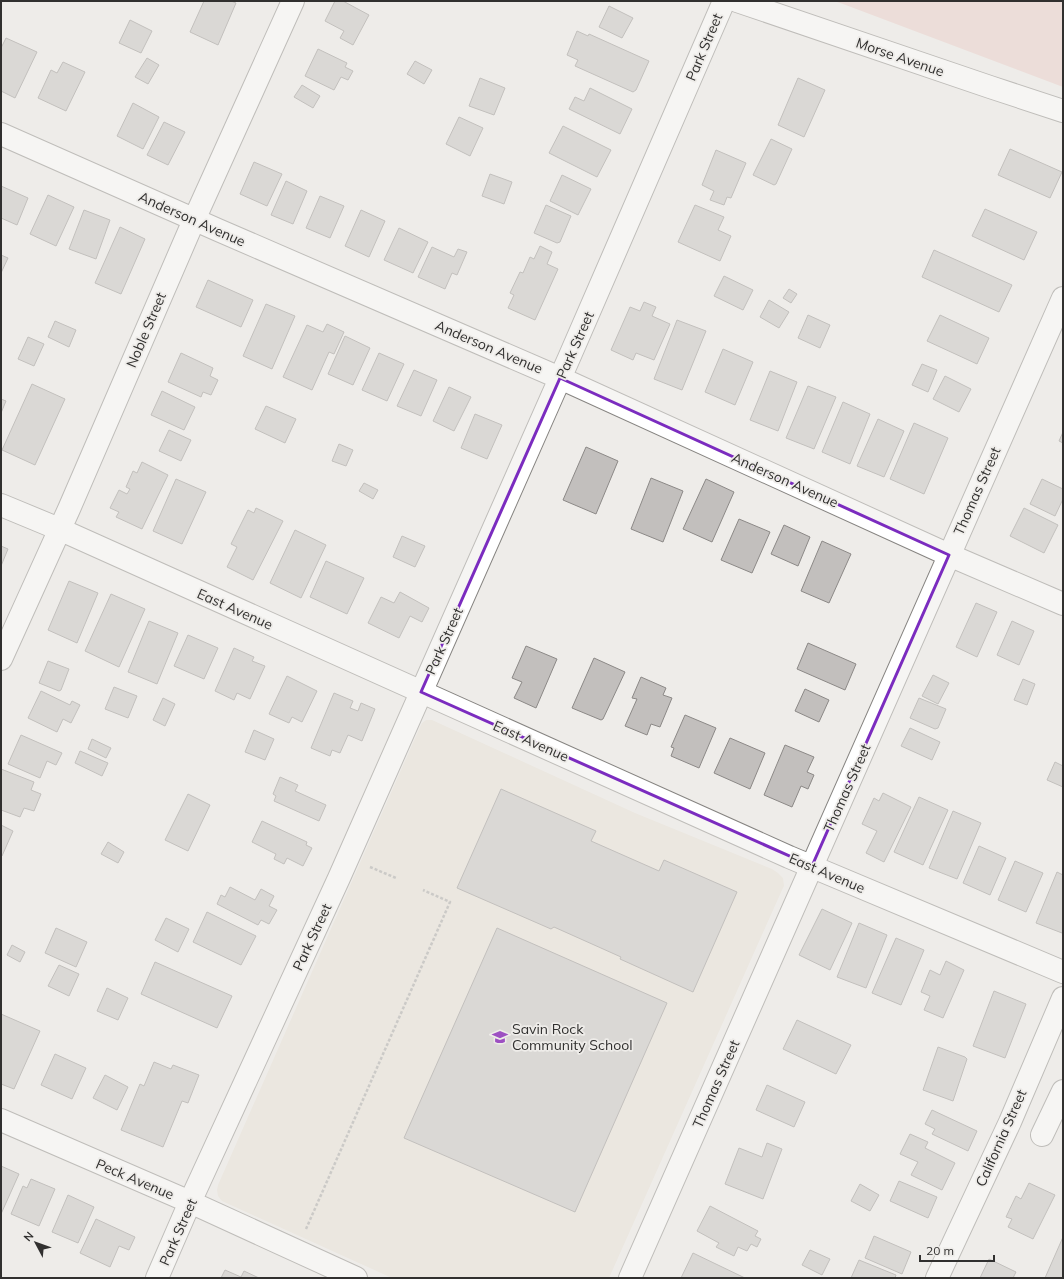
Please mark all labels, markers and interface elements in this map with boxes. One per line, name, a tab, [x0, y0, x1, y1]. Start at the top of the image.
street label: Park Street	[682, 10, 726, 84]
street label: Morse Avenue	[854, 34, 946, 80]
street label: Anderson Avenue	[136, 187, 248, 251]
street label: Noble Street	[122, 289, 170, 370]
street label: Park Street	[552, 308, 598, 381]
street label: Anderson Avenue	[433, 316, 545, 378]
street label: Thomas Street	[950, 444, 1005, 538]
street label: Anderson Avenue	[729, 448, 841, 512]
street label: East Avenue	[194, 584, 276, 634]
street label: Park Street	[421, 604, 467, 677]
street label: East Avenue	[490, 716, 572, 766]
street label: Thomas Street	[820, 741, 875, 835]
street label: East Avenue	[786, 849, 868, 897]
street label: Park Street	[289, 901, 335, 973]
place label: Savin Rock Community School	[512, 1020, 633, 1054]
school or university icon: Savin Rock Community School	[491, 1028, 509, 1046]
street label: Thomas Street	[689, 1037, 744, 1131]
street label: California Street	[972, 1087, 1030, 1189]
street label: Peck Avenue	[93, 1155, 177, 1203]
street label: Park Street	[155, 1195, 201, 1268]
north arrow	[16, 1223, 56, 1263]
text: N	[20, 1229, 36, 1244]
scale bar	[920, 1237, 994, 1263]
text: 20 m	[926, 1243, 954, 1258]

